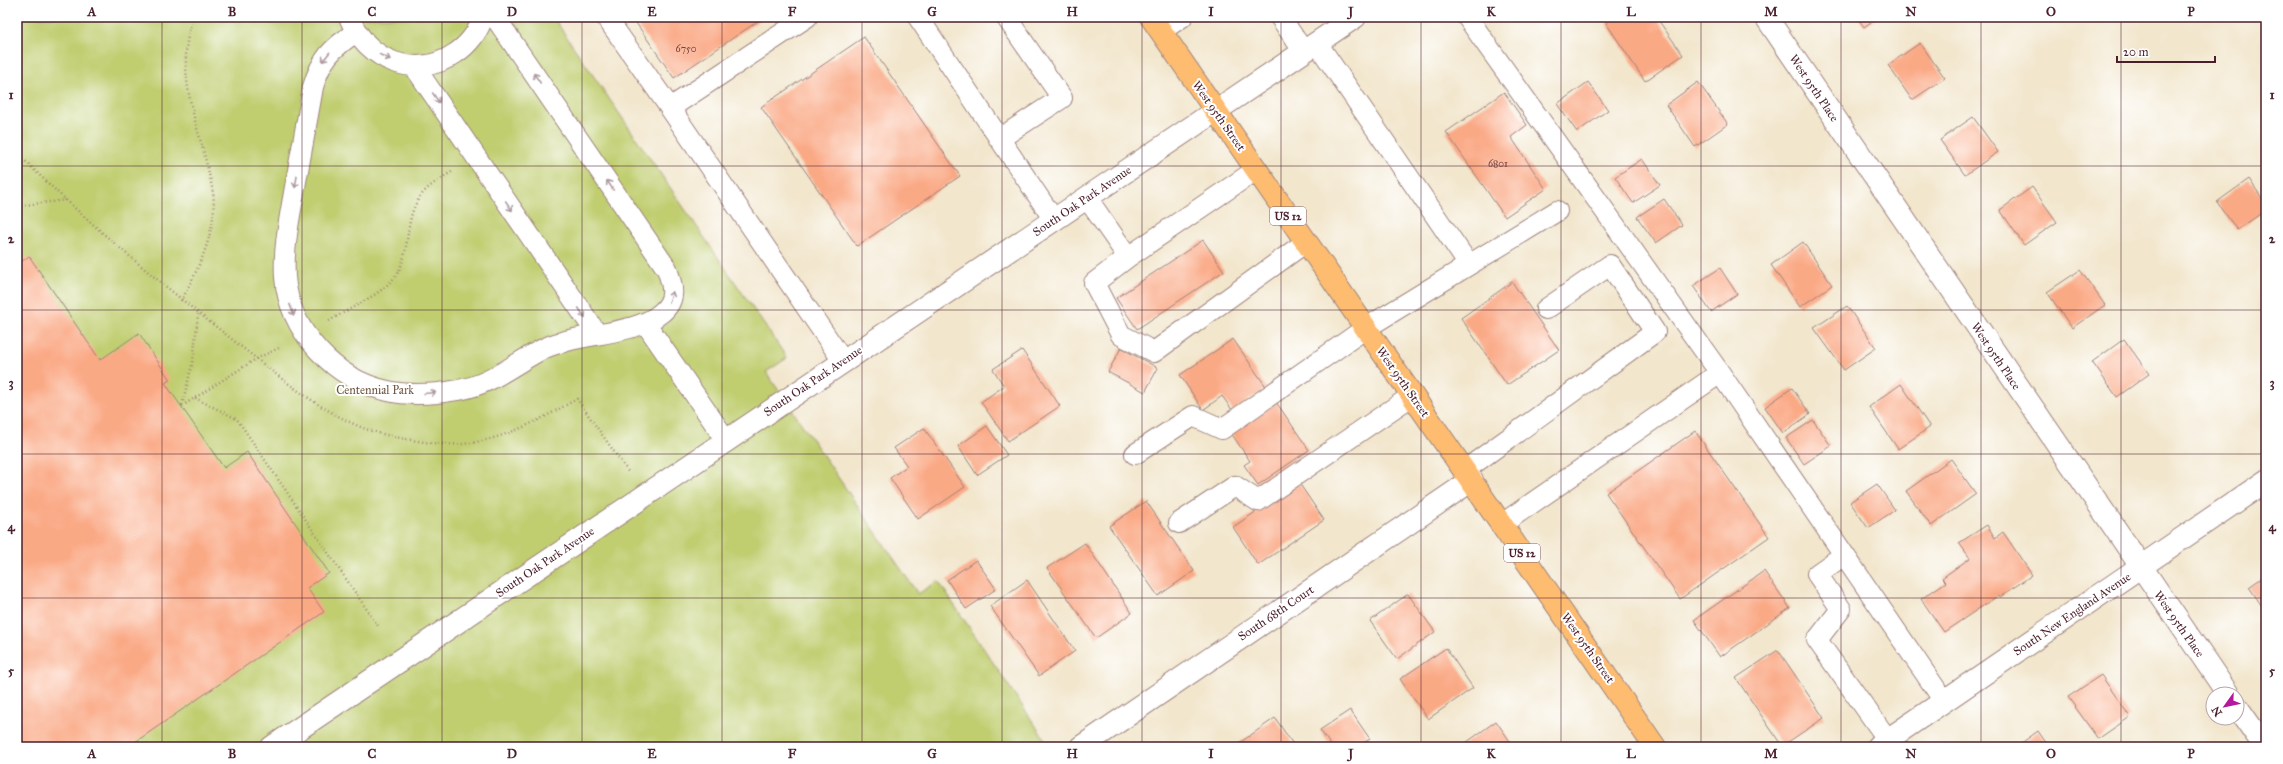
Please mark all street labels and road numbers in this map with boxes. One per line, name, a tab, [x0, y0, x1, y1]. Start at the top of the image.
street label: West 95th Place	[1786, 52, 1842, 124]
street label: West 95th Street	[1190, 78, 1249, 154]
street label: South Oak Park Avenue	[1030, 163, 1134, 239]
road number: US 12	[1270, 207, 1306, 225]
street label: West 95th Place	[1968, 320, 2024, 392]
street label: South Oak Park Avenue	[761, 343, 865, 419]
street label: West 95th Street	[1374, 344, 1433, 420]
street label: South Oak Park Avenue	[493, 524, 597, 600]
road number: US 12	[1504, 544, 1540, 562]
street label: South New England Avenue	[2011, 569, 2134, 659]
street label: South 68th Court	[1235, 582, 1317, 644]
street label: West 95th Place	[2151, 588, 2207, 660]
street label: West 95th Street	[1559, 610, 1618, 686]

